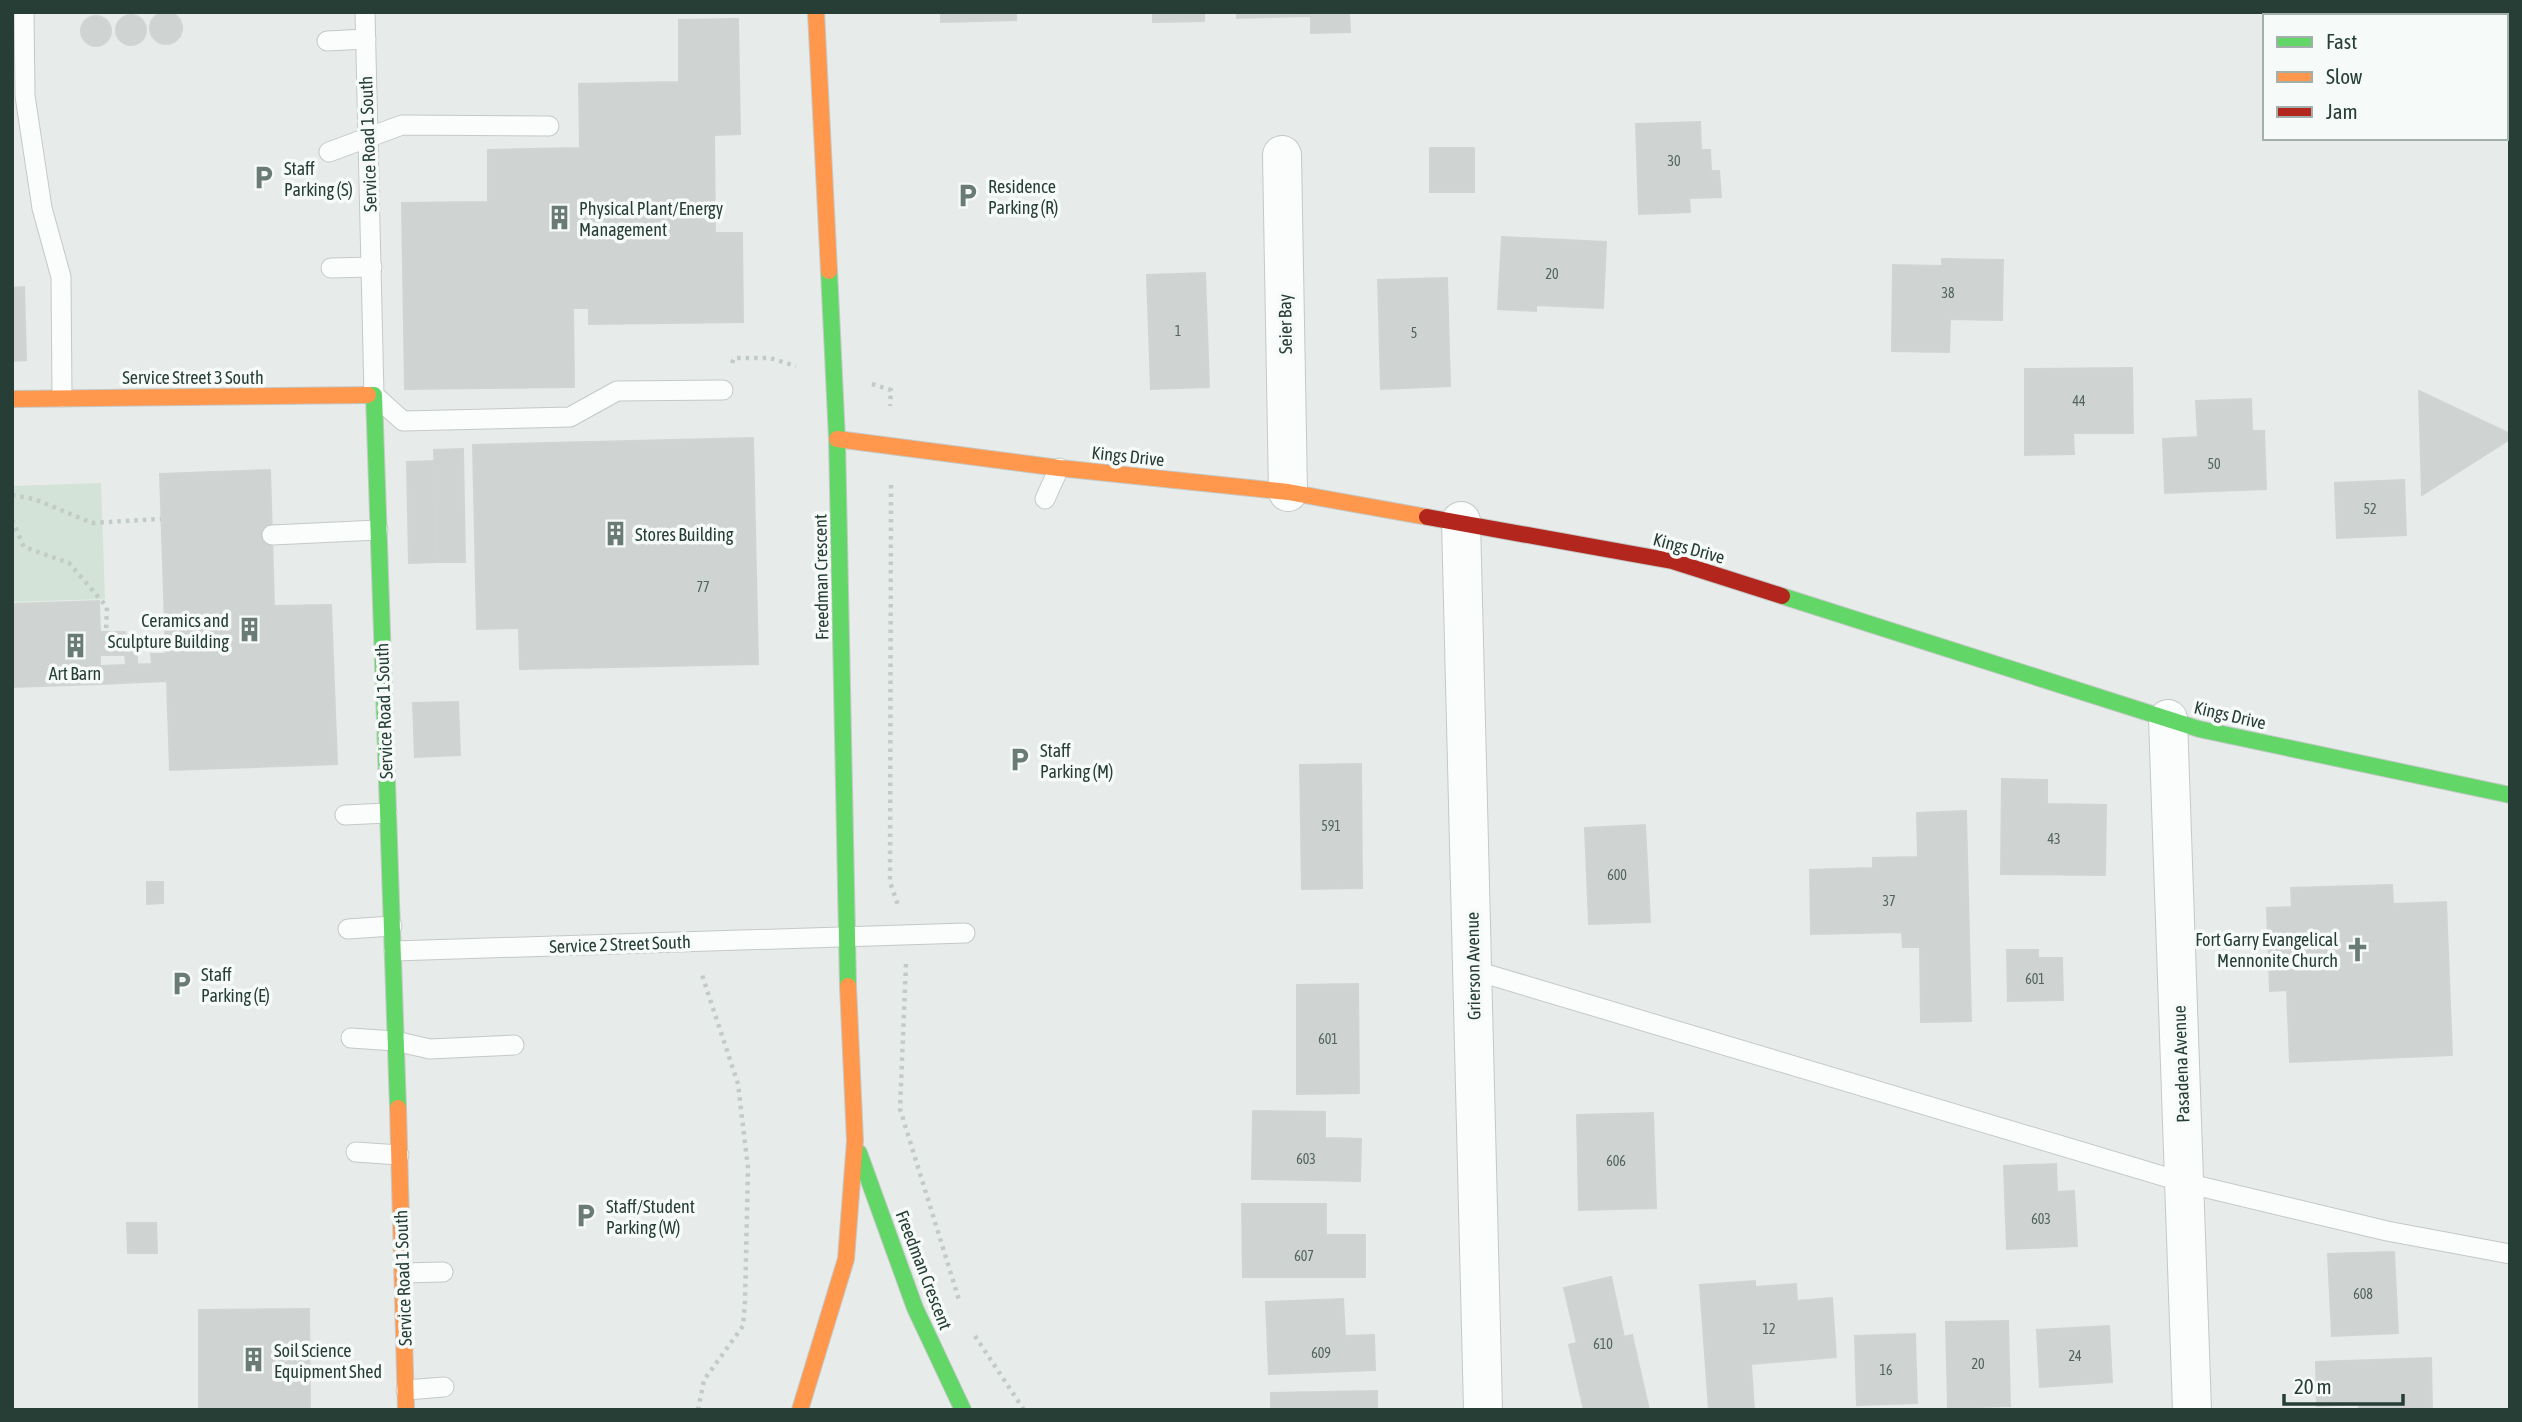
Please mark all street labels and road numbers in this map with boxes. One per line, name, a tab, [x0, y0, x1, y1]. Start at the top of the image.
street label: Service Road 1 South	[355, 76, 381, 212]
street label: Seier Bay	[1274, 294, 1296, 354]
street label: Service Street 3 South	[122, 367, 264, 388]
street label: Kings Drive	[1091, 442, 1165, 470]
street label: Freedman Crescent	[809, 514, 833, 640]
street label: Kings Drive	[1651, 528, 1727, 568]
street label: Service Road 1 South	[371, 643, 397, 779]
street label: Kings Drive	[2192, 697, 2268, 733]
street label: Grierson Avenue	[1462, 912, 1484, 1020]
street label: Service 2 Street South	[549, 931, 691, 957]
street label: Pasadena Avenue	[2168, 1005, 2194, 1123]
street label: Freedman Crescent	[892, 1207, 956, 1333]
street label: Service Road 1 South	[390, 1210, 416, 1346]

